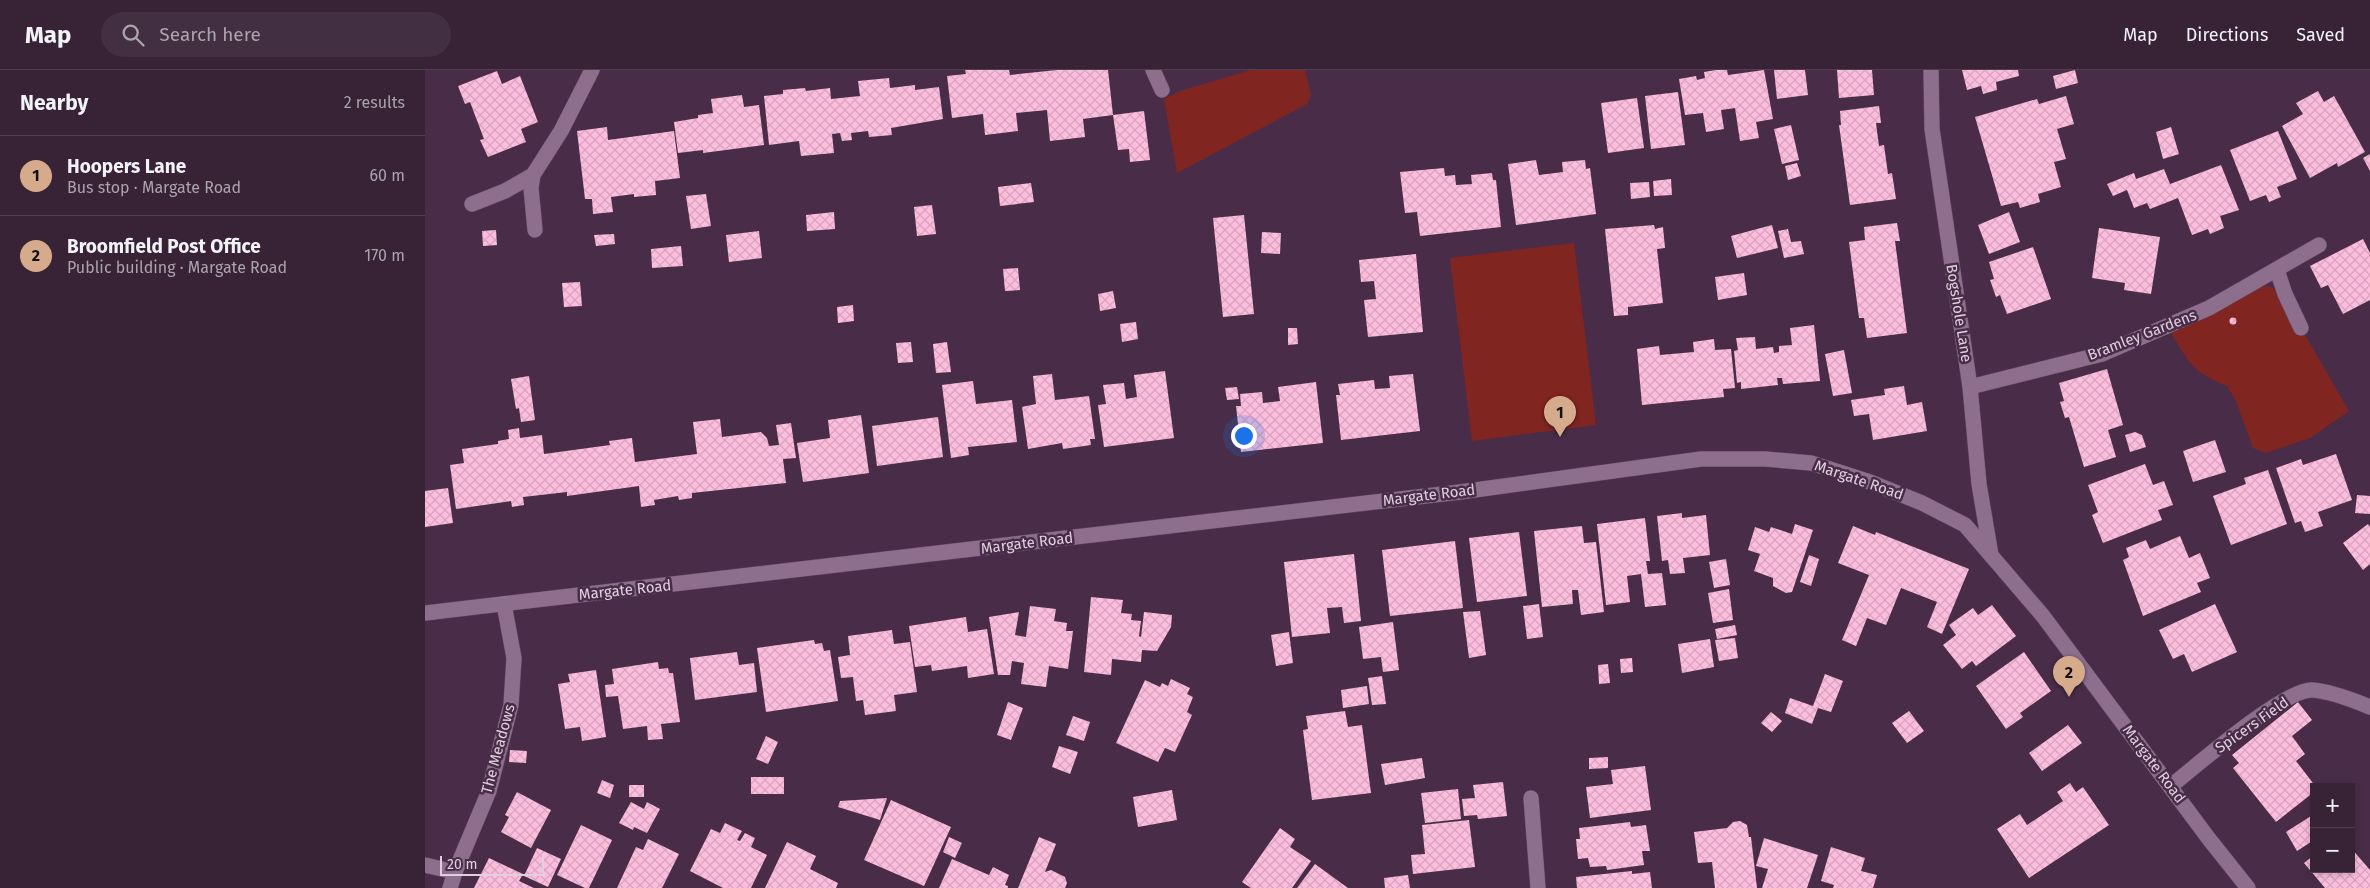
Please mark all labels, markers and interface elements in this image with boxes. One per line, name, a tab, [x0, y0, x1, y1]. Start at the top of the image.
search box	[101, 12, 451, 57]
text: Map	[25, 21, 71, 49]
icon: search	[119, 21, 147, 49]
text: Search here	[159, 23, 261, 46]
text: Map	[2123, 24, 2158, 46]
text: Directions	[2186, 24, 2268, 46]
text: Saved	[2296, 24, 2345, 46]
text: Nearby	[20, 90, 88, 116]
text: 2 results	[344, 93, 405, 112]
text: Hoopers Lane	[67, 155, 186, 178]
text: 1	[32, 166, 40, 185]
text: 60 m	[370, 166, 405, 185]
text: Bus stop · Margate Road	[67, 178, 241, 197]
text: Broomfield Post Office	[67, 235, 261, 258]
text: 2	[32, 246, 40, 265]
text: 170 m	[364, 246, 405, 265]
text: Public building · Margate Road	[67, 258, 287, 277]
street label: Bogshole Lane	[1942, 263, 1976, 363]
street label: Bramley Gardens	[2085, 306, 2199, 364]
pin: 1	[1544, 396, 1576, 437]
your location	[1231, 423, 1257, 449]
street label: Margate Road	[1812, 456, 1906, 504]
street label: Margate Road	[1382, 480, 1476, 510]
street label: Margate Road	[980, 528, 1074, 558]
street label: Margate Road	[578, 576, 672, 604]
pin: 2	[2053, 656, 2085, 697]
street label: Spicers Field	[2212, 693, 2292, 757]
street label: The Meadows	[477, 702, 519, 796]
street label: Margate Road	[2119, 721, 2189, 807]
map controls	[2310, 783, 2355, 873]
button: +	[2310, 783, 2355, 828]
button: −	[2310, 828, 2355, 873]
scale bar	[440, 853, 544, 876]
text: 20 m	[447, 856, 477, 873]

